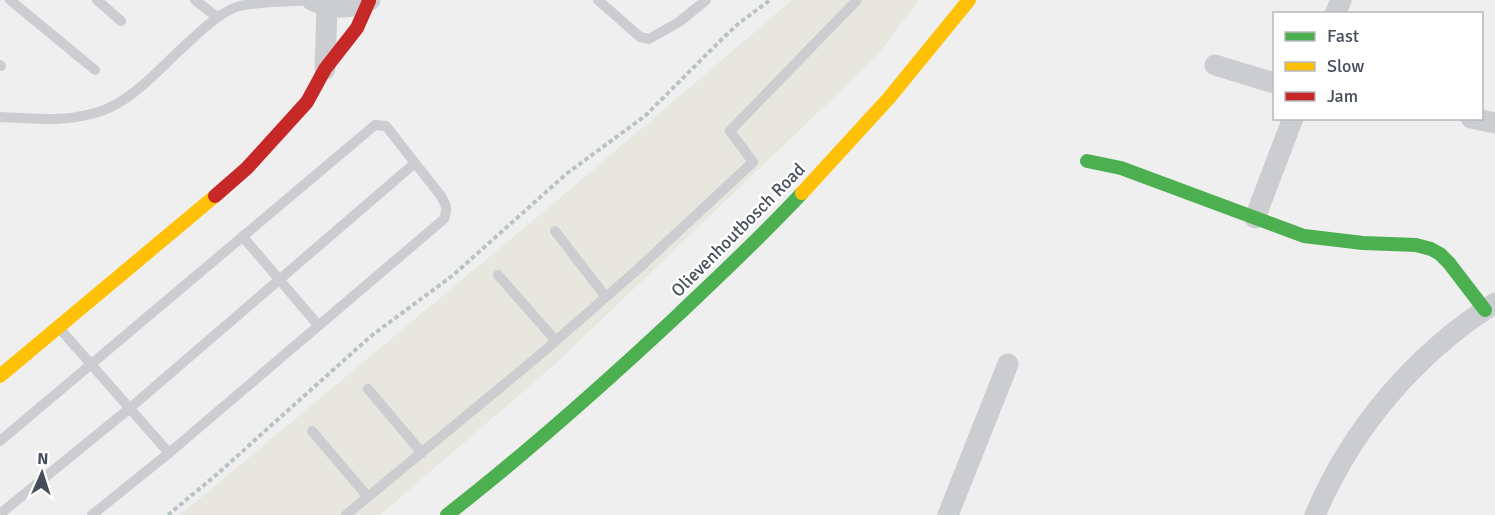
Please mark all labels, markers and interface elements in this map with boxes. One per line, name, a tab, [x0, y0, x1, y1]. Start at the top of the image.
legend	[1273, 12, 1483, 120]
text: Fast	[1327, 25, 1359, 47]
text: Slow	[1327, 55, 1364, 77]
text: Jam	[1327, 85, 1358, 107]
street label: Olievenhoutbosch Road	[666, 158, 810, 302]
north arrow	[12, 443, 72, 503]
text: N	[37, 449, 49, 469]

